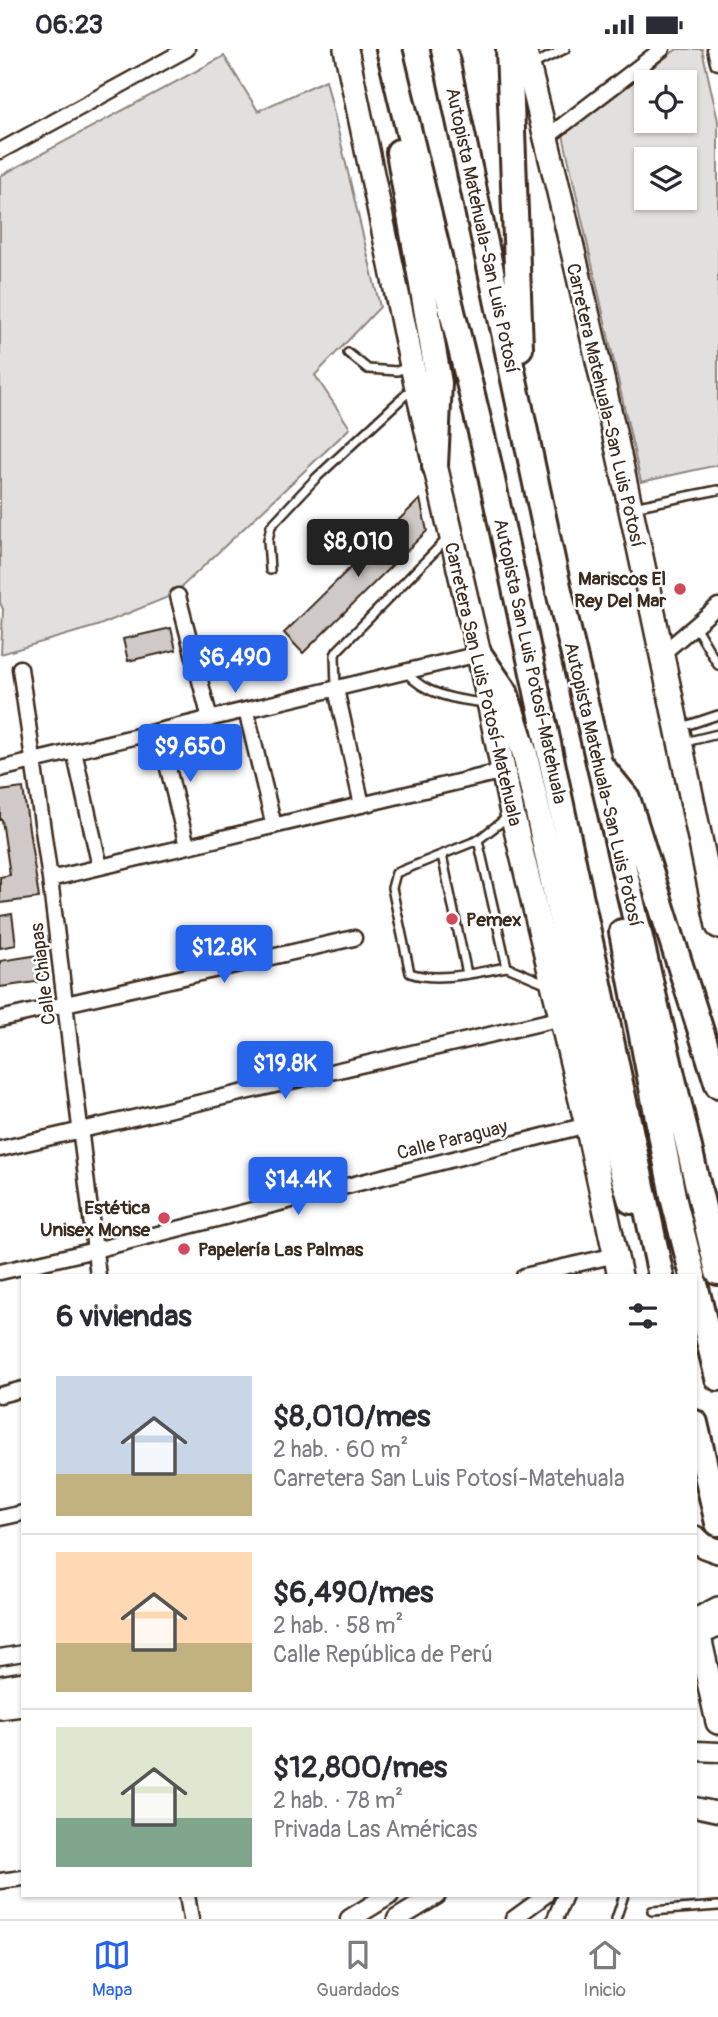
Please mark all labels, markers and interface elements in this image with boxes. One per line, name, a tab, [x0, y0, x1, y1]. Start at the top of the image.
text: 06:23	[35, 9, 103, 41]
map controls	[634, 70, 697, 210]
button: locate	[634, 70, 697, 133]
street label: Autopista Matehuala-San Luis Potosí	[440, 85, 524, 375]
button: layers	[634, 147, 697, 210]
street label: Carretera Matehuala-San Luis Potosí	[561, 261, 649, 549]
street label: Autopista San Luis Potosí-Matehuala	[488, 516, 572, 806]
pin: $8,010	[301, 519, 415, 579]
text: $8,010	[323, 527, 393, 556]
street label: Carretera San Luis Potosí-Matehuala	[439, 540, 527, 829]
place label: Mariscos El Rey Del Mar	[574, 567, 666, 613]
marker: Mariscos El Rey Del Mar	[672, 581, 688, 597]
pin: $6,490	[178, 635, 292, 695]
street label: Autopista Matehuala-San Luis Potosí	[559, 640, 647, 929]
text: $6,490	[199, 643, 271, 672]
pin: $9,650	[133, 725, 247, 784]
text: $9,650	[154, 732, 226, 761]
place label: Pemex	[466, 908, 521, 932]
marker: Pemex	[444, 911, 460, 927]
street label: Calle Chiapas	[25, 921, 61, 1026]
pin: $12.8K	[167, 925, 281, 985]
text: $12.8K	[192, 933, 256, 962]
pin: $19.8K	[228, 1041, 342, 1101]
text: $19.8K	[253, 1049, 317, 1078]
street label: Calle Paraguay	[394, 1115, 510, 1165]
pin: $14.4K	[241, 1157, 355, 1217]
text: $14.4K	[264, 1165, 332, 1194]
place label: Estética Unisex Monse	[40, 1196, 151, 1242]
marker: Estética Unisex Monse	[156, 1210, 172, 1226]
place label: Papelería Las Palmas	[198, 1238, 364, 1262]
marker: Papelería Las Palmas	[176, 1241, 192, 1257]
icon: filters	[624, 1297, 662, 1335]
text: 6 viviendas	[56, 1298, 192, 1335]
text: $8,010/mes	[273, 1398, 430, 1435]
icon: home	[112, 1404, 196, 1488]
text: 2 hab. · 60 m²	[273, 1435, 408, 1464]
text: Carretera San Luis Potosí-Matehuala	[273, 1464, 625, 1493]
text: $6,490/mes	[273, 1574, 433, 1611]
icon: home	[112, 1580, 196, 1664]
text: 2 hab. · 58 m²	[273, 1611, 403, 1640]
text: Calle República de Perú	[273, 1640, 493, 1669]
text: $12,800/mes	[273, 1749, 447, 1786]
icon: home	[112, 1755, 196, 1839]
text: 2 hab. · 78 m²	[273, 1786, 403, 1815]
text: Privada Las Américas	[273, 1815, 477, 1844]
tab: Mapa	[92, 1936, 132, 2002]
tab: Guardados	[316, 1936, 399, 2002]
tab: Inicio	[583, 1936, 626, 2002]

